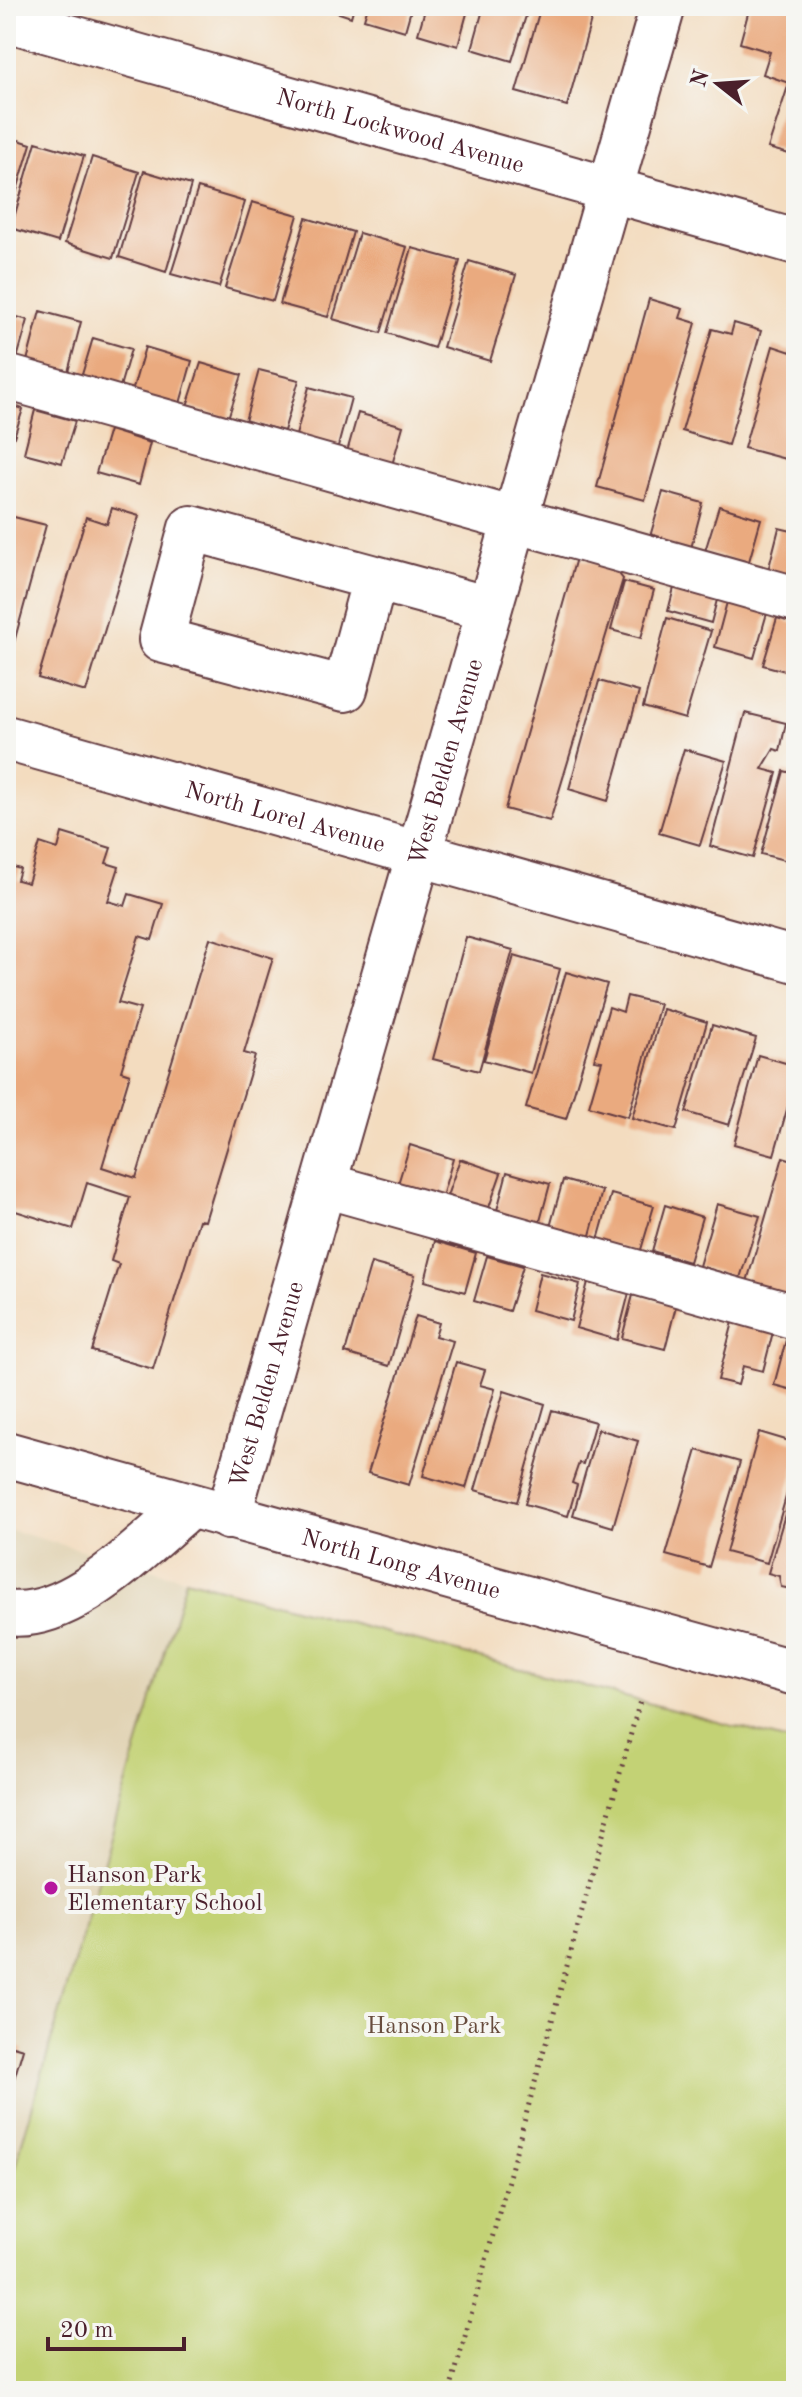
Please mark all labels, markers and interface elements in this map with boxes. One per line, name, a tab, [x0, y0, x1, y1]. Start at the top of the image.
north arrow	[678, 44, 758, 124]
text: N	[688, 67, 714, 90]
street label: North Lockwood Avenue	[273, 86, 527, 179]
street label: West Belden Avenue	[406, 656, 488, 868]
street label: North Lorel Avenue	[182, 779, 387, 858]
street label: West Belden Avenue	[227, 1279, 309, 1491]
street label: North Long Avenue	[298, 1526, 503, 1604]
place label: Hanson Park Elementary School	[67, 1864, 262, 1916]
marker: Hanson Park Elementary School	[42, 1879, 60, 1897]
park label: Hanson Park	[366, 2015, 502, 2039]
scale bar	[48, 2301, 184, 2351]
text: 20 m	[60, 2319, 114, 2343]

